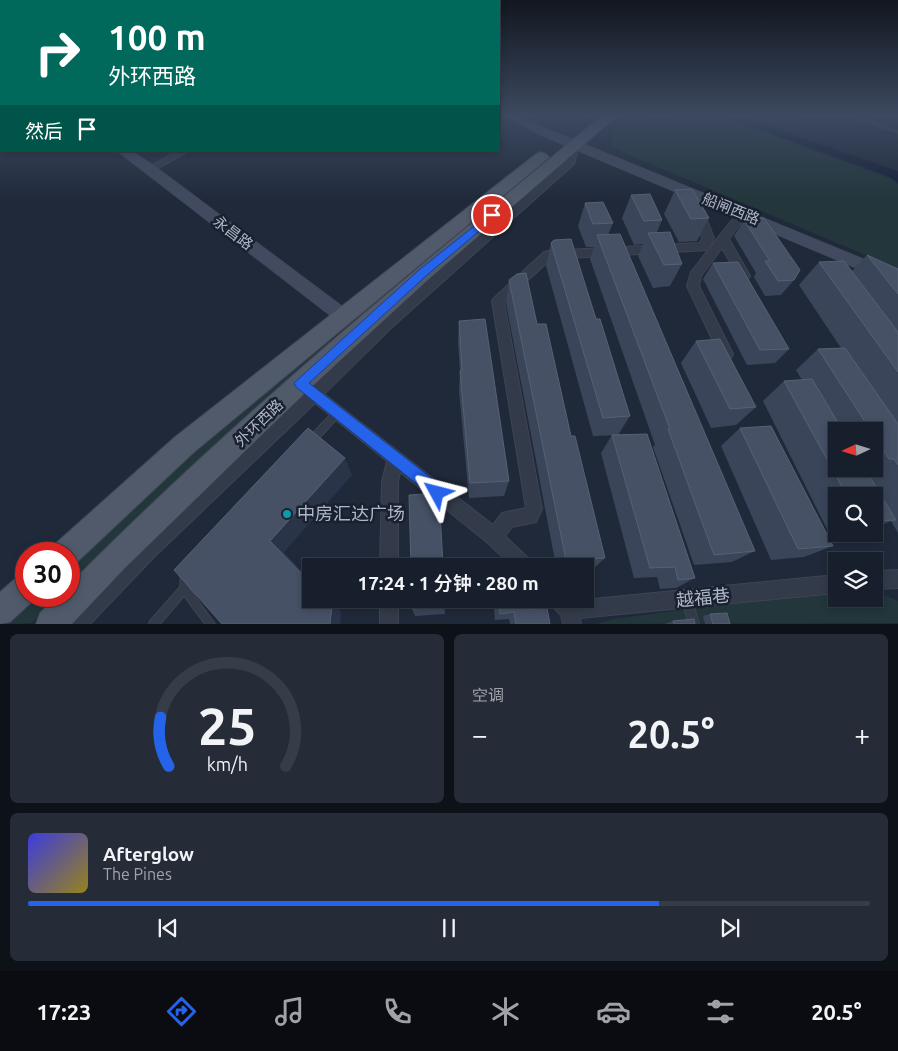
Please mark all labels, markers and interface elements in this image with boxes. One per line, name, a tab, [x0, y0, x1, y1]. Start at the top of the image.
text: 100 m	[108, 17, 206, 57]
icon: right	[25, 20, 90, 85]
text: 外环西路	[108, 63, 196, 88]
icon: arrive	[73, 115, 101, 143]
text: 然后	[25, 120, 63, 142]
street label: 船闸西路	[700, 189, 762, 228]
pin	[471, 194, 513, 236]
icon: arrive	[478, 201, 506, 229]
street label: 永昌路	[210, 212, 256, 253]
street label: 外环西路	[231, 396, 286, 450]
north arrow	[828, 422, 882, 478]
map controls	[828, 422, 883, 607]
position arrow	[410, 466, 462, 518]
button: search	[828, 487, 883, 542]
place label: 中房汇达广场	[297, 503, 405, 523]
marker: 中房汇达广场	[281, 508, 293, 520]
speed limit sign: 30	[15, 542, 80, 607]
button: layers	[828, 552, 883, 607]
text: 17:24 · 1 分钟 · 280 m	[357, 572, 539, 594]
street label: 越福巷	[675, 584, 731, 610]
text: 空调	[472, 686, 504, 704]
text: 25	[198, 697, 256, 755]
text: 20.5°	[627, 713, 715, 755]
text: −	[472, 719, 488, 750]
text: +	[854, 719, 870, 750]
text: km/h	[206, 754, 248, 774]
text: Afterglow	[103, 843, 194, 865]
text: The Pines	[103, 865, 172, 883]
icon: previous	[154, 914, 182, 942]
icon: pause	[435, 914, 463, 942]
icon: next	[716, 914, 744, 942]
icon: directions	[164, 994, 199, 1029]
icon: music	[272, 994, 307, 1029]
icon: phone	[380, 994, 415, 1029]
icon: climate	[488, 994, 523, 1029]
icon: car	[596, 994, 631, 1029]
icon: filters	[703, 994, 738, 1029]
text: 17:23	[36, 999, 91, 1024]
text: 20.5°	[811, 999, 862, 1024]

